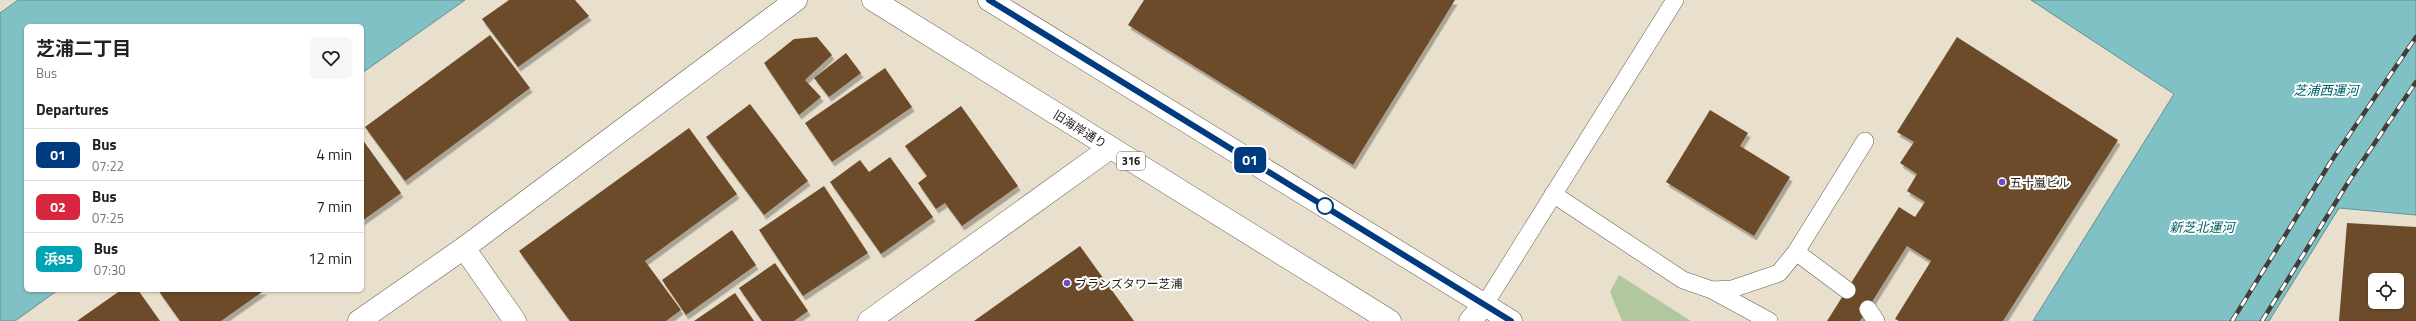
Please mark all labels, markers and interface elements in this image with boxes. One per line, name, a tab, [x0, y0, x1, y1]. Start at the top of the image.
text: 芝浦二丁目	[36, 33, 131, 62]
button: heart	[310, 37, 352, 79]
text: Bus	[36, 63, 57, 83]
water label: 芝浦西運河	[2293, 80, 2361, 100]
text: Departures	[36, 98, 109, 121]
street label: 旧海岸通り	[1050, 105, 1110, 153]
text: Bus	[92, 133, 117, 156]
text: 4 min	[316, 143, 352, 166]
text: 01	[50, 144, 66, 165]
line badge: 01	[1232, 147, 1268, 173]
text: 01	[1242, 149, 1258, 170]
road number: 316	[1117, 152, 1145, 170]
text: 07:22	[92, 156, 124, 176]
place label: 五十嵐ビル	[2010, 173, 2070, 192]
marker: 五十嵐ビル	[1997, 177, 2007, 187]
text: Bus	[92, 185, 117, 208]
text: 7 min	[316, 195, 352, 218]
text: 02	[50, 196, 66, 217]
unlabelled marker	[1316, 197, 1334, 215]
text: 07:25	[92, 208, 124, 228]
water label: 新芝北運河	[2169, 217, 2237, 237]
text: Bus	[94, 237, 118, 260]
text: 12 min	[308, 247, 352, 270]
text: 浜95	[44, 248, 74, 269]
text: 07:30	[94, 260, 126, 280]
map controls	[2368, 273, 2404, 309]
button: locate	[2368, 273, 2404, 309]
place label: ブランズタワー芝浦	[1075, 274, 1183, 293]
marker: ブランズタワー芝浦	[1062, 278, 1072, 288]

